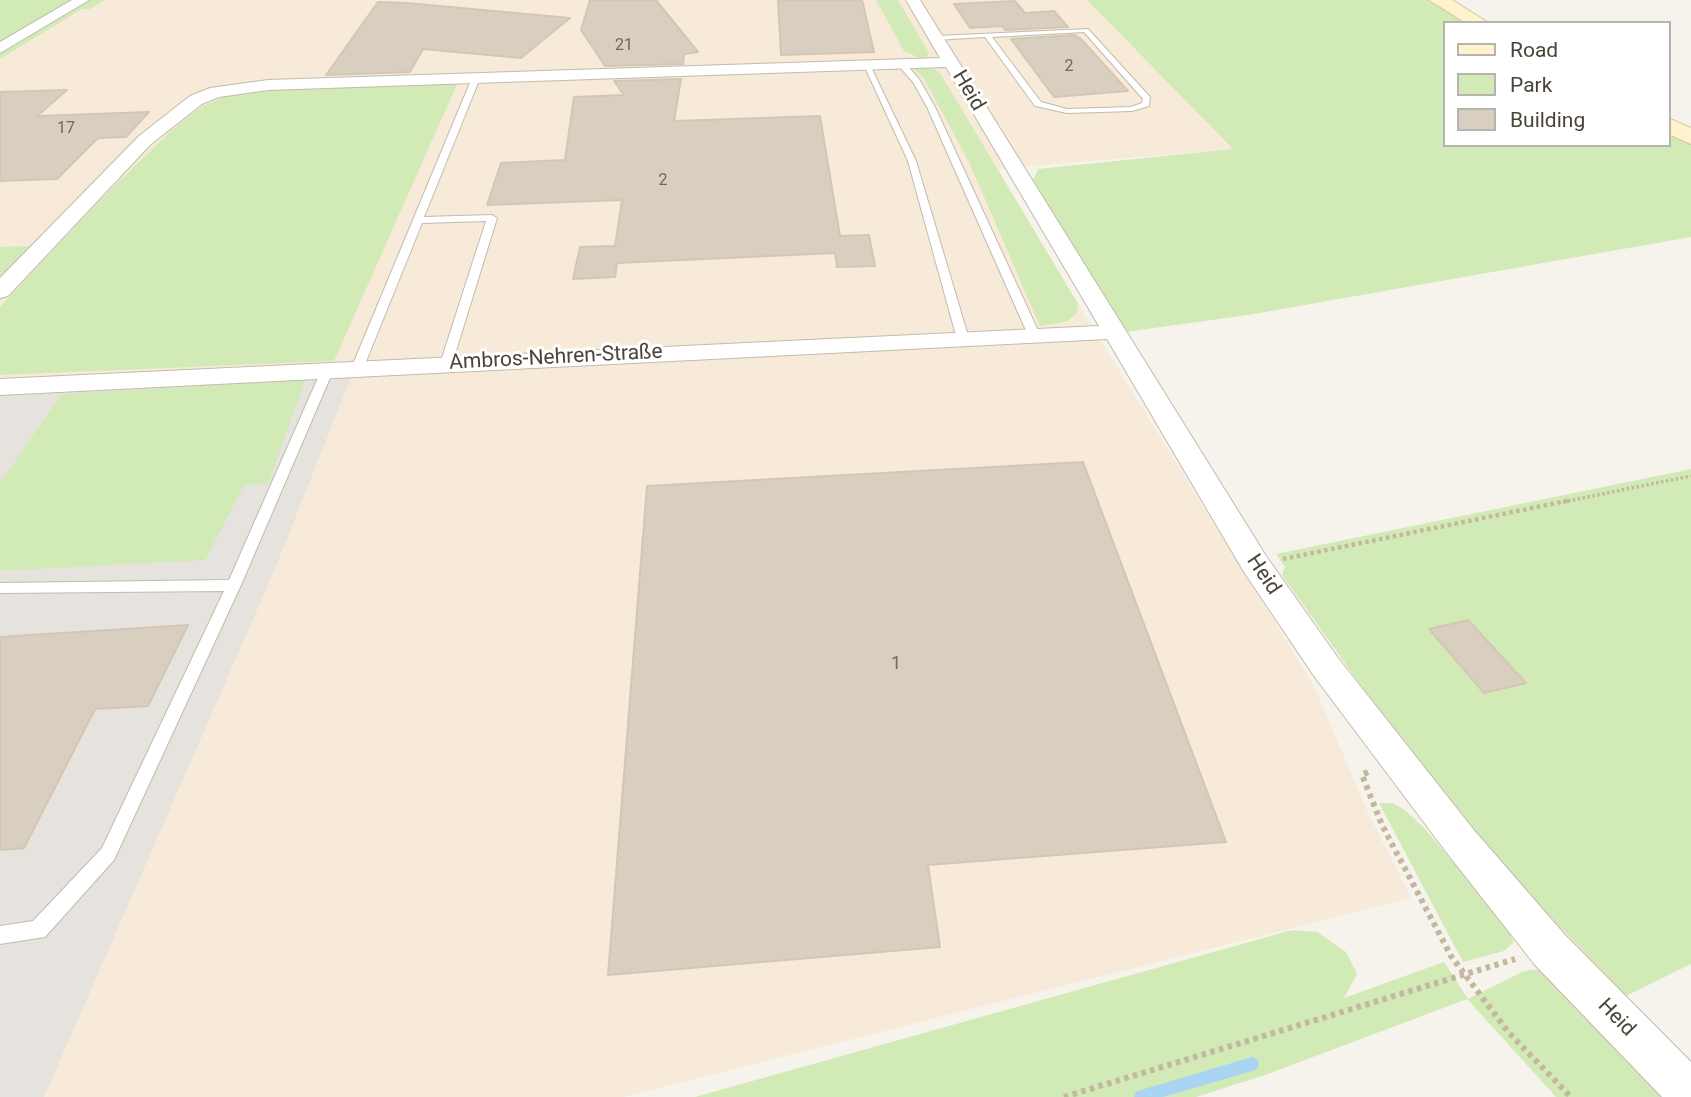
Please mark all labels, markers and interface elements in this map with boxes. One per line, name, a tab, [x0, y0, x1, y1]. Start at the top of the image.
legend	[1442, 21, 1670, 147]
house number: 21	[615, 36, 633, 56]
text: Road	[1510, 38, 1558, 62]
house number: 2	[1065, 57, 1073, 77]
street label: Heid	[946, 66, 990, 116]
text: Park	[1510, 73, 1552, 97]
text: Building	[1510, 108, 1585, 132]
house number: 17	[57, 119, 75, 139]
house number: 2	[659, 171, 667, 191]
street label: Ambros-Nehren-Straße	[449, 340, 663, 376]
street label: Heid	[1241, 550, 1285, 600]
house number: 1	[891, 653, 901, 675]
street label: Heid	[1592, 994, 1640, 1042]

